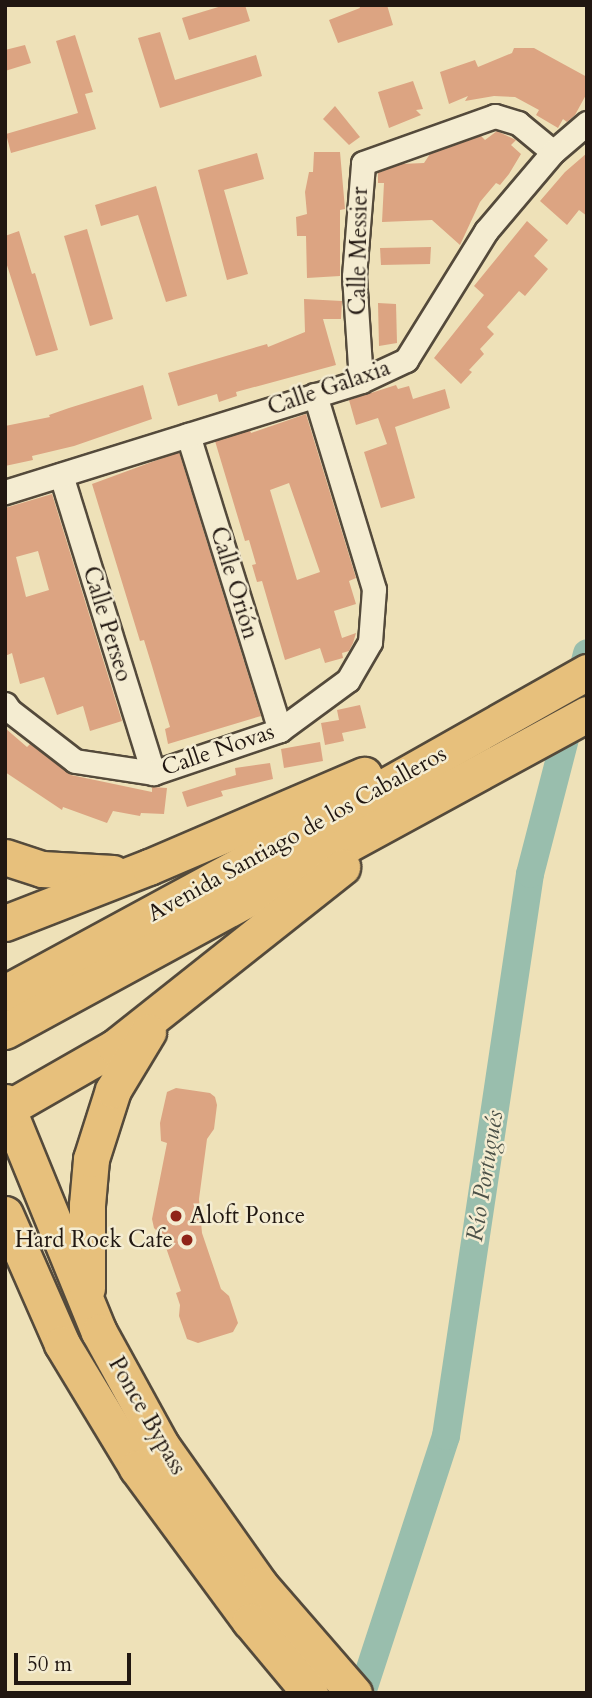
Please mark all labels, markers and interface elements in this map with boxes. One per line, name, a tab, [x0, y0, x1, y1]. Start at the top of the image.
street label: Calle Messier	[344, 186, 374, 316]
street label: Calle Galaxia	[264, 354, 394, 422]
street label: Calle Orión	[204, 523, 264, 643]
street label: Calle Perseo	[76, 563, 138, 685]
street label: Calle Novas	[158, 718, 278, 782]
street label: Avenida Santiago de los Caballeros	[143, 740, 451, 928]
water label: Río Portugués	[460, 1108, 510, 1244]
place label: Aloft Ponce	[190, 1202, 305, 1230]
marker: Aloft Ponce	[168, 1208, 184, 1224]
place label: Hard Rock Cafe	[15, 1226, 173, 1254]
marker: Hard Rock Cafe	[179, 1232, 195, 1248]
street label: Ponce Bypass	[102, 1352, 192, 1480]
scale bar	[18, 1638, 135, 1682]
text: 50 m	[27, 1650, 72, 1679]

